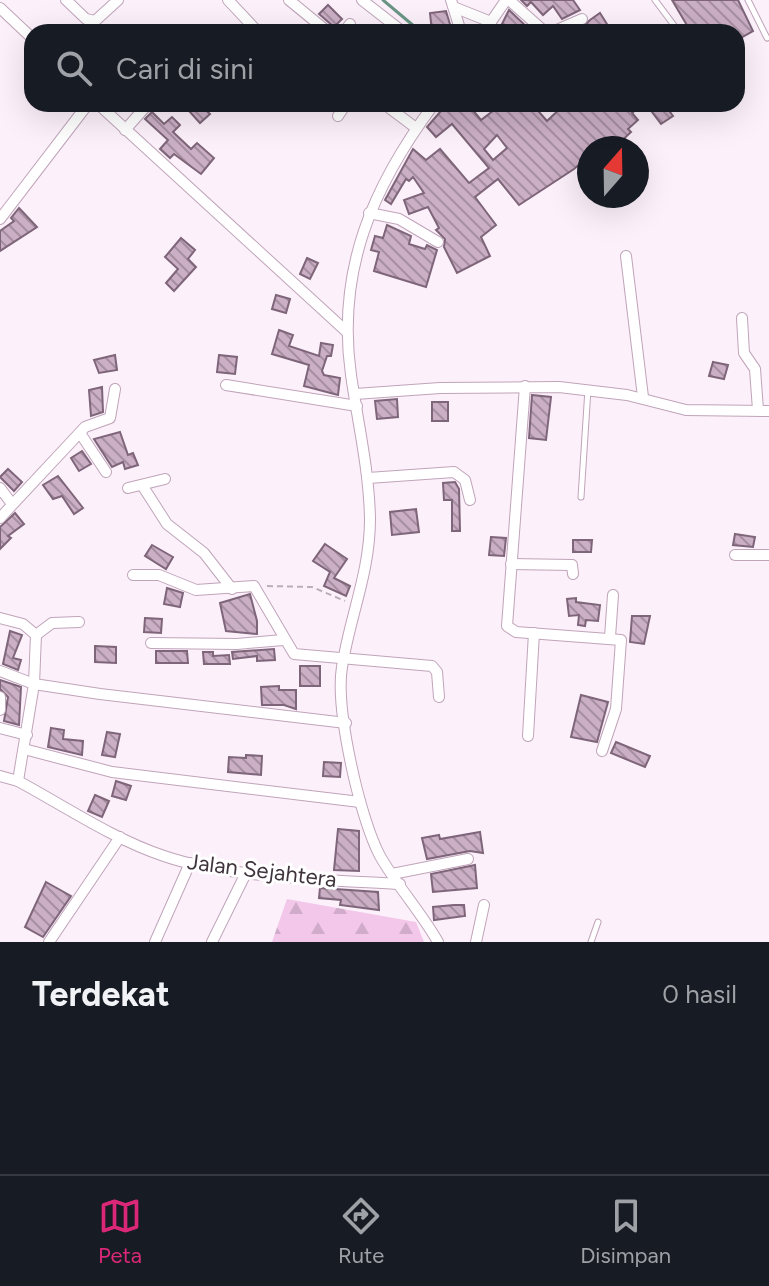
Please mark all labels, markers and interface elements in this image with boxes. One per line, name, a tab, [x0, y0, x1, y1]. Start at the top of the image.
search box	[24, 24, 745, 112]
icon: search	[52, 46, 96, 90]
text: Cari di sini	[116, 50, 254, 87]
north arrow	[577, 136, 649, 208]
street label: Jalan Sejahtera	[186, 848, 338, 893]
text: Terdekat	[32, 974, 170, 1015]
text: 0 hasil	[662, 978, 737, 1010]
tab: Peta	[98, 1194, 142, 1269]
tab: Rute	[338, 1194, 384, 1269]
tab: Disimpan	[580, 1194, 671, 1269]

